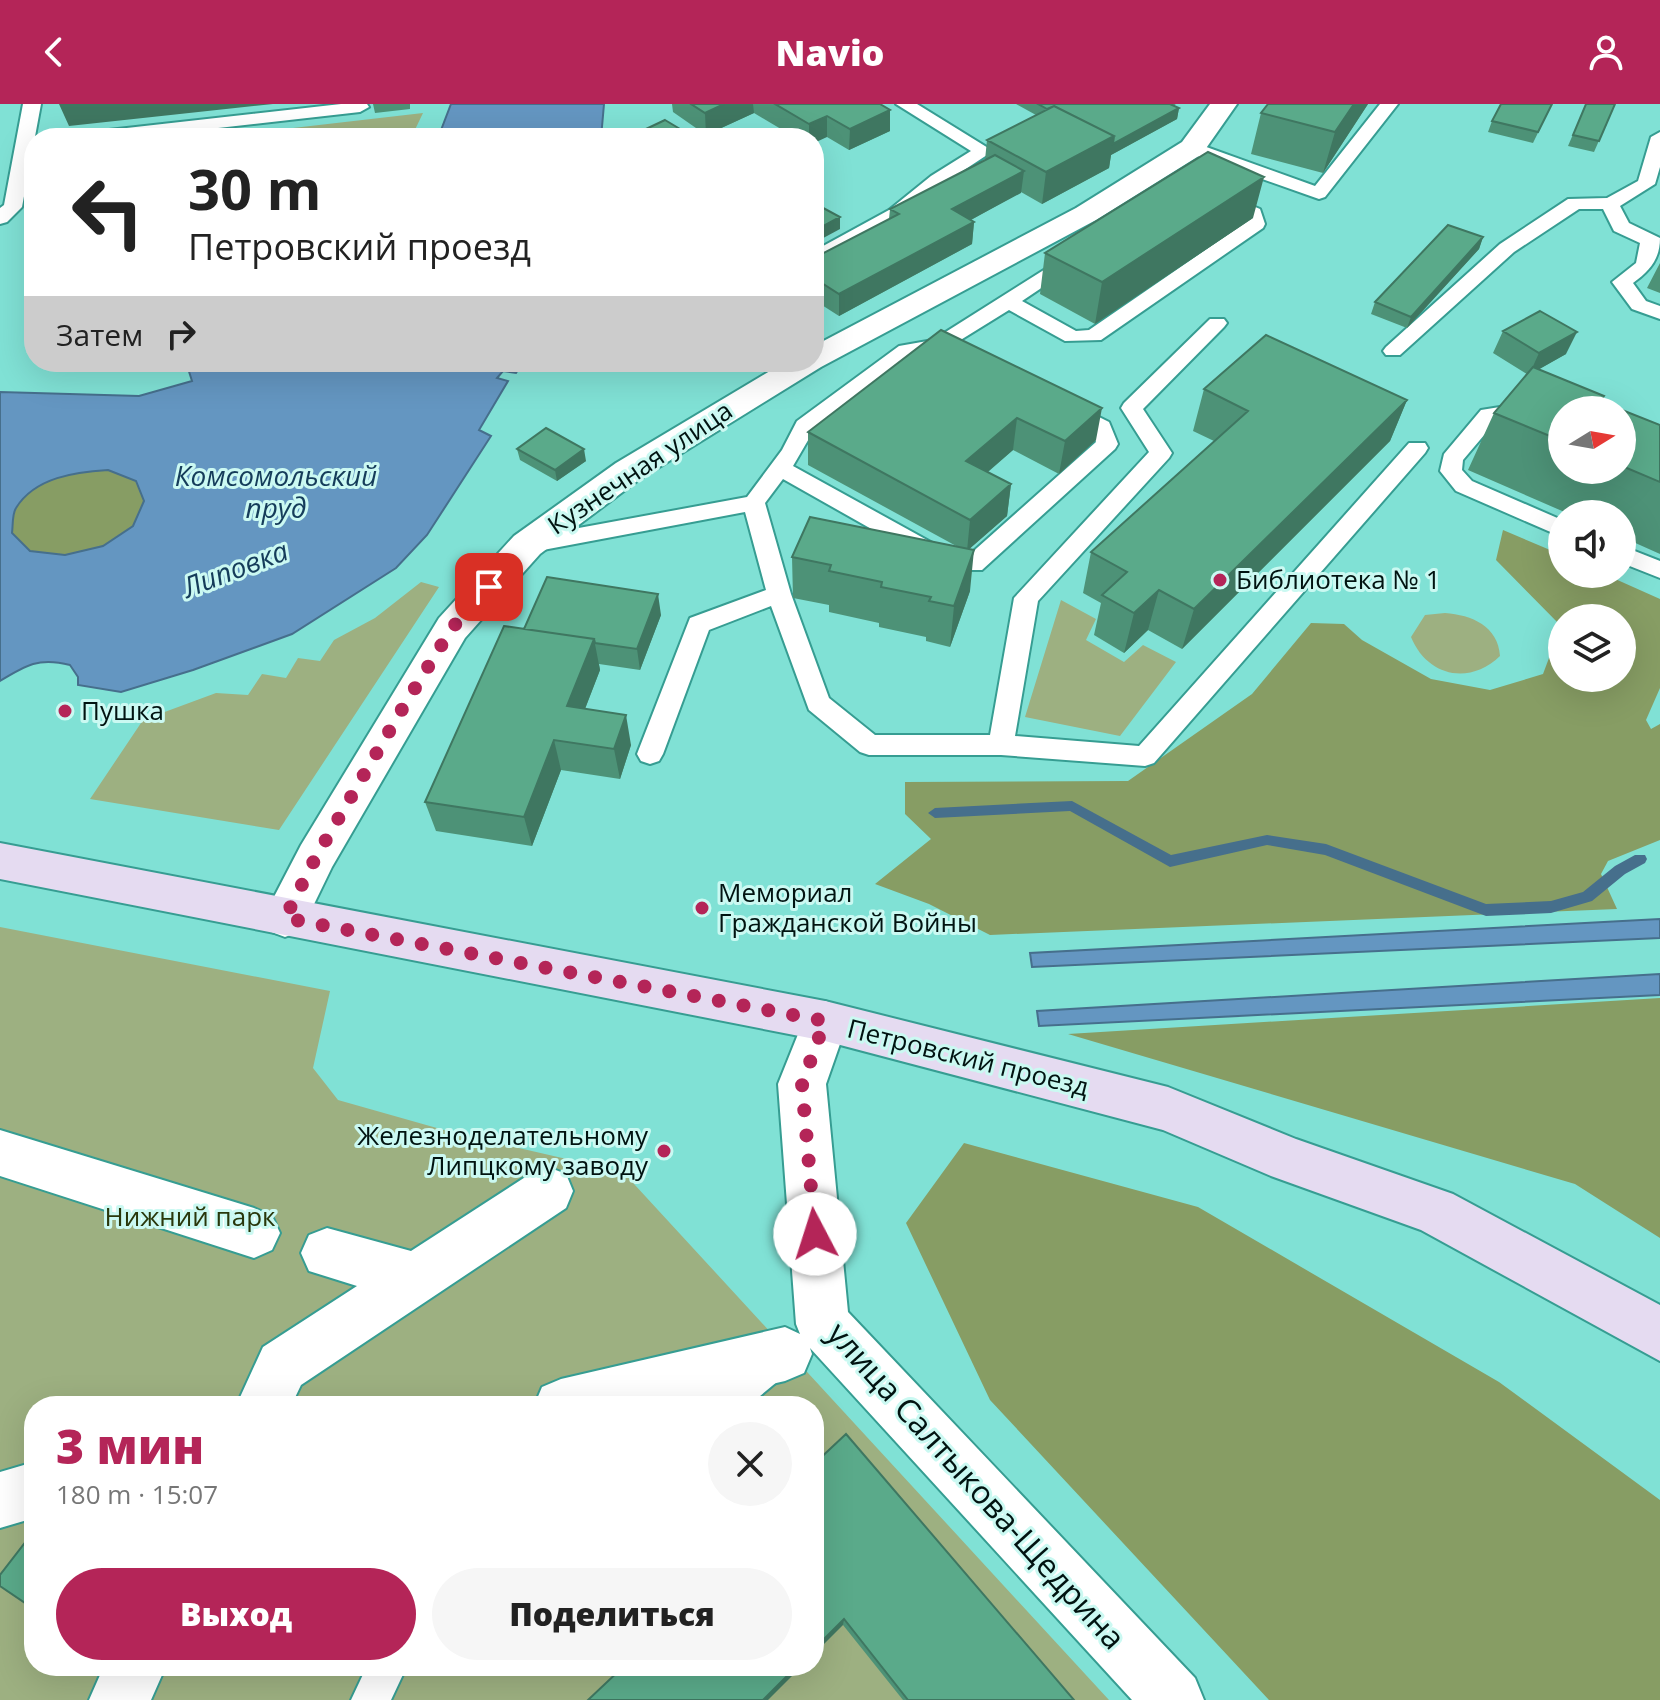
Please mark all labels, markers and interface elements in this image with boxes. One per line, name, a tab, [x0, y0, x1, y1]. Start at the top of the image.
text: Navio	[775, 28, 885, 77]
icon: back	[32, 30, 76, 74]
icon: person	[1584, 30, 1628, 74]
text: 30 m	[188, 150, 322, 226]
icon: left	[56, 160, 160, 264]
text: Петровский проезд	[188, 222, 531, 271]
icon: right	[159, 312, 203, 356]
text: Затем	[56, 314, 143, 355]
street label: Кузнечная улица	[540, 392, 739, 542]
north arrow	[1548, 396, 1636, 484]
map controls	[1548, 396, 1636, 692]
water label: Комсомольский пруд	[175, 456, 377, 526]
button: sound	[1548, 500, 1636, 588]
water label: Липовка	[175, 530, 293, 606]
pin	[455, 553, 523, 621]
place label: Библиотека № 1	[1236, 561, 1441, 597]
icon: arrive	[467, 565, 511, 609]
marker: Библиотека № 1	[1211, 571, 1229, 589]
button: layers	[1548, 604, 1636, 692]
place label: Пушка	[81, 692, 164, 728]
marker: Пушка	[56, 702, 74, 720]
place label: Мемориал Гражданской Войны	[718, 874, 977, 940]
marker: Мемориал Гражданской Войны	[693, 899, 711, 917]
street label: Петровский проезд	[844, 1010, 1093, 1104]
place label: Железноделательному Липцкому заводу	[357, 1117, 649, 1183]
marker: Железноделательному Липцкому заводу	[655, 1142, 673, 1160]
position arrow	[773, 1192, 857, 1276]
park label: Нижний парк	[105, 1198, 276, 1234]
street label: улица Салтыкова-Щедрина	[818, 1312, 1136, 1658]
text: 3 мин	[56, 1413, 204, 1478]
button: close	[708, 1422, 792, 1506]
text: 180 m · 15:07	[56, 1476, 218, 1512]
button: Выход	[56, 1568, 416, 1660]
button: Поделиться	[432, 1568, 792, 1660]

